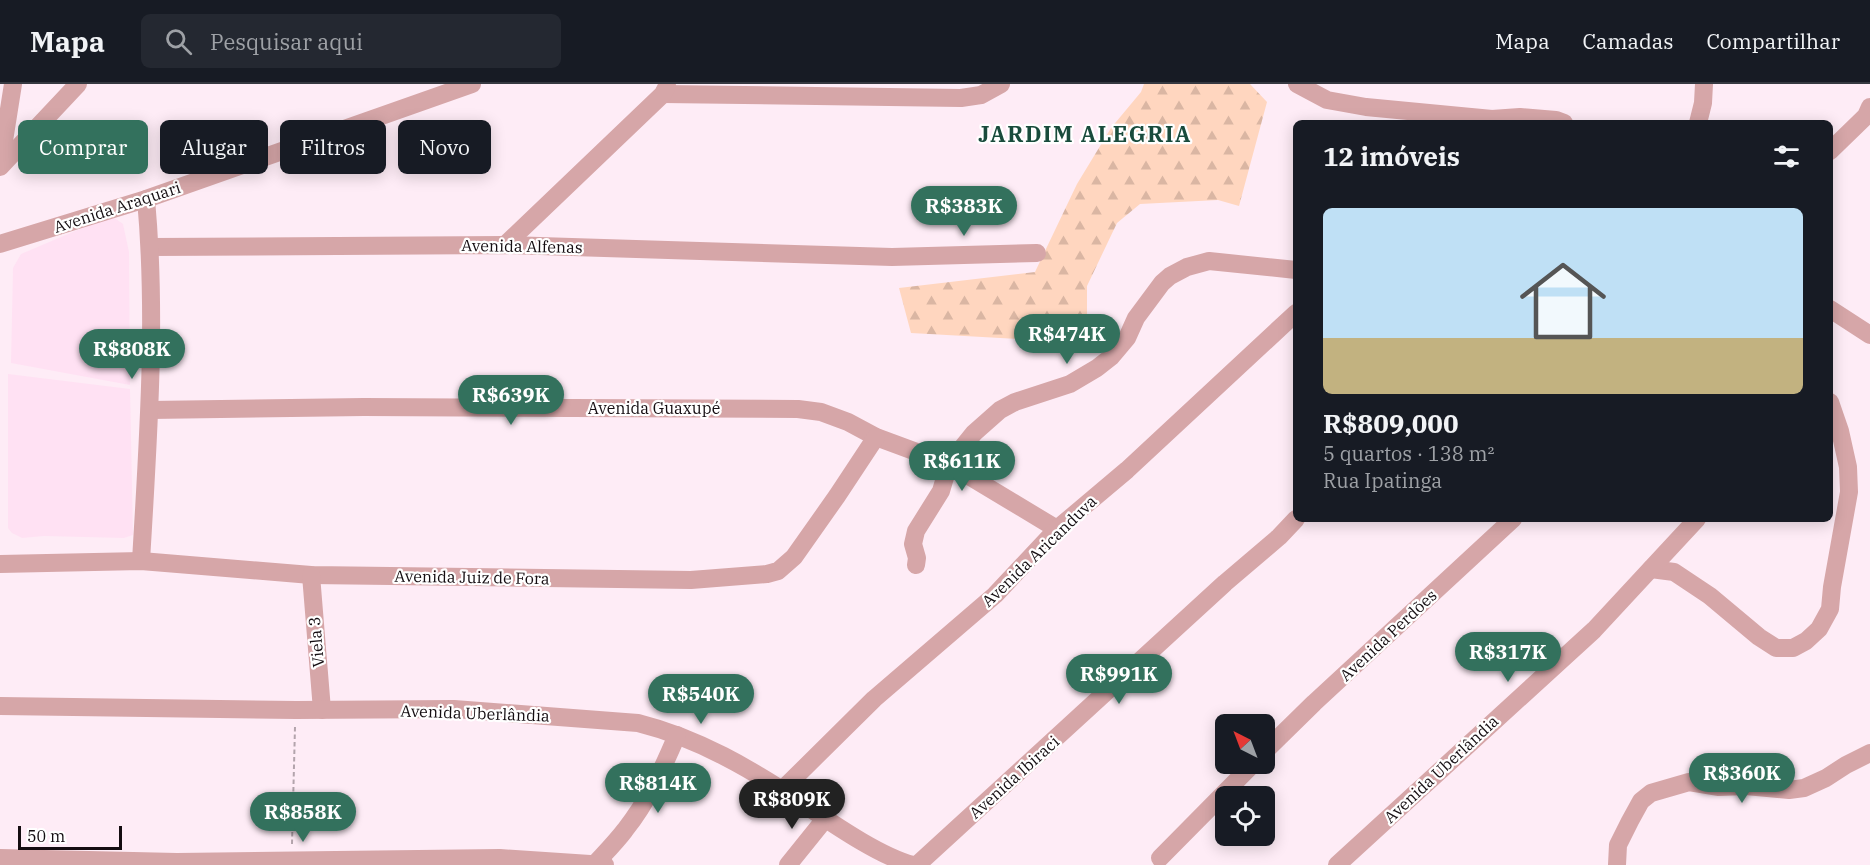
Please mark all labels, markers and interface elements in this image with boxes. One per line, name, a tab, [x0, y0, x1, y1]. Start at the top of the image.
search box	[141, 14, 561, 68]
text: Mapa	[30, 23, 105, 60]
icon: search	[162, 25, 195, 58]
text: Pesquisar aqui	[210, 27, 363, 56]
text: Mapa	[1495, 27, 1550, 55]
text: Camadas	[1583, 27, 1673, 55]
text: Compartilhar	[1706, 27, 1840, 55]
district label: JARDIM ALEGRIA	[978, 119, 1192, 148]
chip: Comprar	[18, 120, 148, 174]
chip: Alugar	[160, 120, 268, 174]
chip: Filtros	[280, 120, 386, 174]
chip: Novo	[398, 120, 491, 174]
text: 12 imóveis	[1323, 139, 1460, 173]
icon: filters	[1770, 140, 1803, 173]
street label: Avenida Araquari	[51, 177, 183, 237]
pin: R$383K	[915, 186, 1013, 237]
text: R$383K	[925, 192, 1003, 219]
street label: Avenida Alfenas	[461, 235, 583, 257]
icon: home	[1509, 247, 1617, 355]
pin: R$474K	[1018, 314, 1116, 365]
text: R$474K	[1028, 320, 1106, 347]
pin: R$808K	[83, 329, 181, 380]
text: R$808K	[93, 335, 171, 362]
pin: R$639K	[462, 375, 560, 426]
text: R$639K	[472, 381, 550, 408]
street label: Avenida Guaxupé	[588, 398, 720, 418]
text: R$809,000	[1323, 406, 1459, 440]
text: 5 quartos · 138 m²	[1323, 440, 1494, 467]
pin: R$611K	[913, 441, 1011, 492]
text: R$611K	[923, 447, 1001, 474]
text: Rua Ipatinga	[1323, 467, 1442, 494]
street label: Avenida Aricanduva	[977, 491, 1101, 611]
street label: Avenida Juiz de Fora	[394, 566, 550, 588]
street label: Avenida Perdões	[1335, 585, 1441, 685]
street label: Viela 3	[304, 616, 328, 668]
pin: R$317K	[1459, 632, 1557, 683]
text: R$317K	[1469, 638, 1547, 665]
pin: R$991K	[1070, 654, 1168, 705]
text: R$991K	[1080, 660, 1158, 687]
pin: R$540K	[652, 674, 750, 725]
text: R$540K	[662, 680, 740, 707]
street label: Avenida Uberlândia	[400, 700, 550, 726]
street label: Avenida Uberlândia	[1380, 711, 1503, 827]
north arrow	[1215, 714, 1275, 774]
map controls	[1215, 714, 1275, 846]
street label: Avenida Ibiraci	[965, 731, 1063, 823]
pin: R$360K	[1693, 753, 1791, 804]
text: R$360K	[1703, 759, 1781, 786]
pin: R$814K	[609, 763, 707, 814]
text: R$814K	[619, 769, 697, 796]
pin: R$809K	[743, 779, 841, 830]
text: R$809K	[753, 785, 831, 812]
button: locate	[1215, 786, 1275, 846]
pin: R$858K	[254, 792, 352, 843]
text: R$858K	[264, 798, 342, 825]
scale bar	[18, 823, 122, 850]
text: 50 m	[27, 826, 65, 846]

